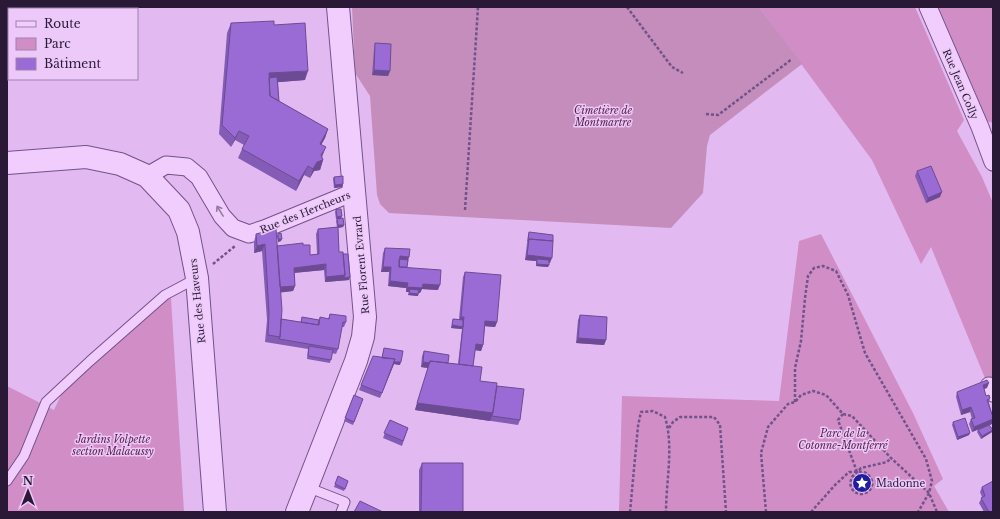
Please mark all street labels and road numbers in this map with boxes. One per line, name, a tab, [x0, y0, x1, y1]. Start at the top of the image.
street label: Rue Jean Colly	[940, 47, 981, 122]
street label: Rue des Hercheurs	[258, 188, 353, 237]
street label: Rue Florent Evrard	[351, 215, 372, 315]
street label: Rue des Haveurs	[187, 257, 208, 344]

